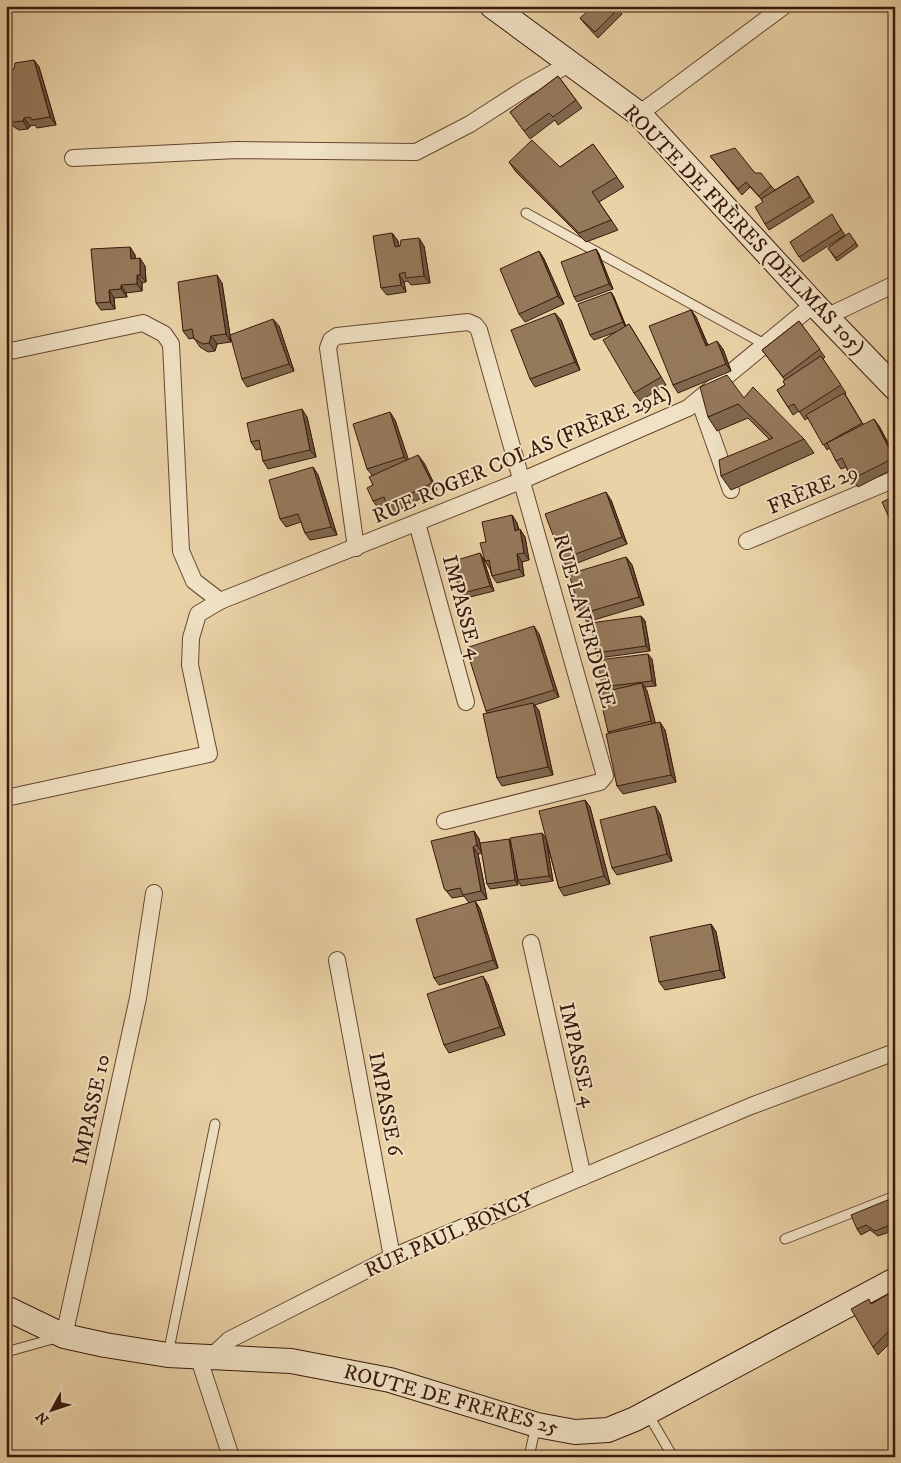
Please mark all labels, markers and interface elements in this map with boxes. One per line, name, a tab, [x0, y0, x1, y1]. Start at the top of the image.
street label: ROUTE DE FRÈRES (DELMAS 105)	[617, 99, 871, 361]
street label: RUE ROGER COLAS (FRÈRE 29A)	[368, 379, 675, 530]
street label: FRÈRE 29	[763, 458, 862, 521]
street label: RUE LAVERDURE	[547, 531, 621, 711]
street label: IMPASSE 4	[436, 552, 489, 663]
street label: IMPASSE 4	[552, 1000, 602, 1111]
street label: IMPASSE 6	[362, 1050, 408, 1159]
street label: IMPASSE 10	[68, 1052, 116, 1168]
street label: RUE PAUL BONCY	[361, 1186, 538, 1284]
street label: ROUTE DE FRERES 25	[341, 1359, 561, 1441]
north arrow	[28, 1386, 78, 1436]
text: N	[32, 1407, 53, 1428]

